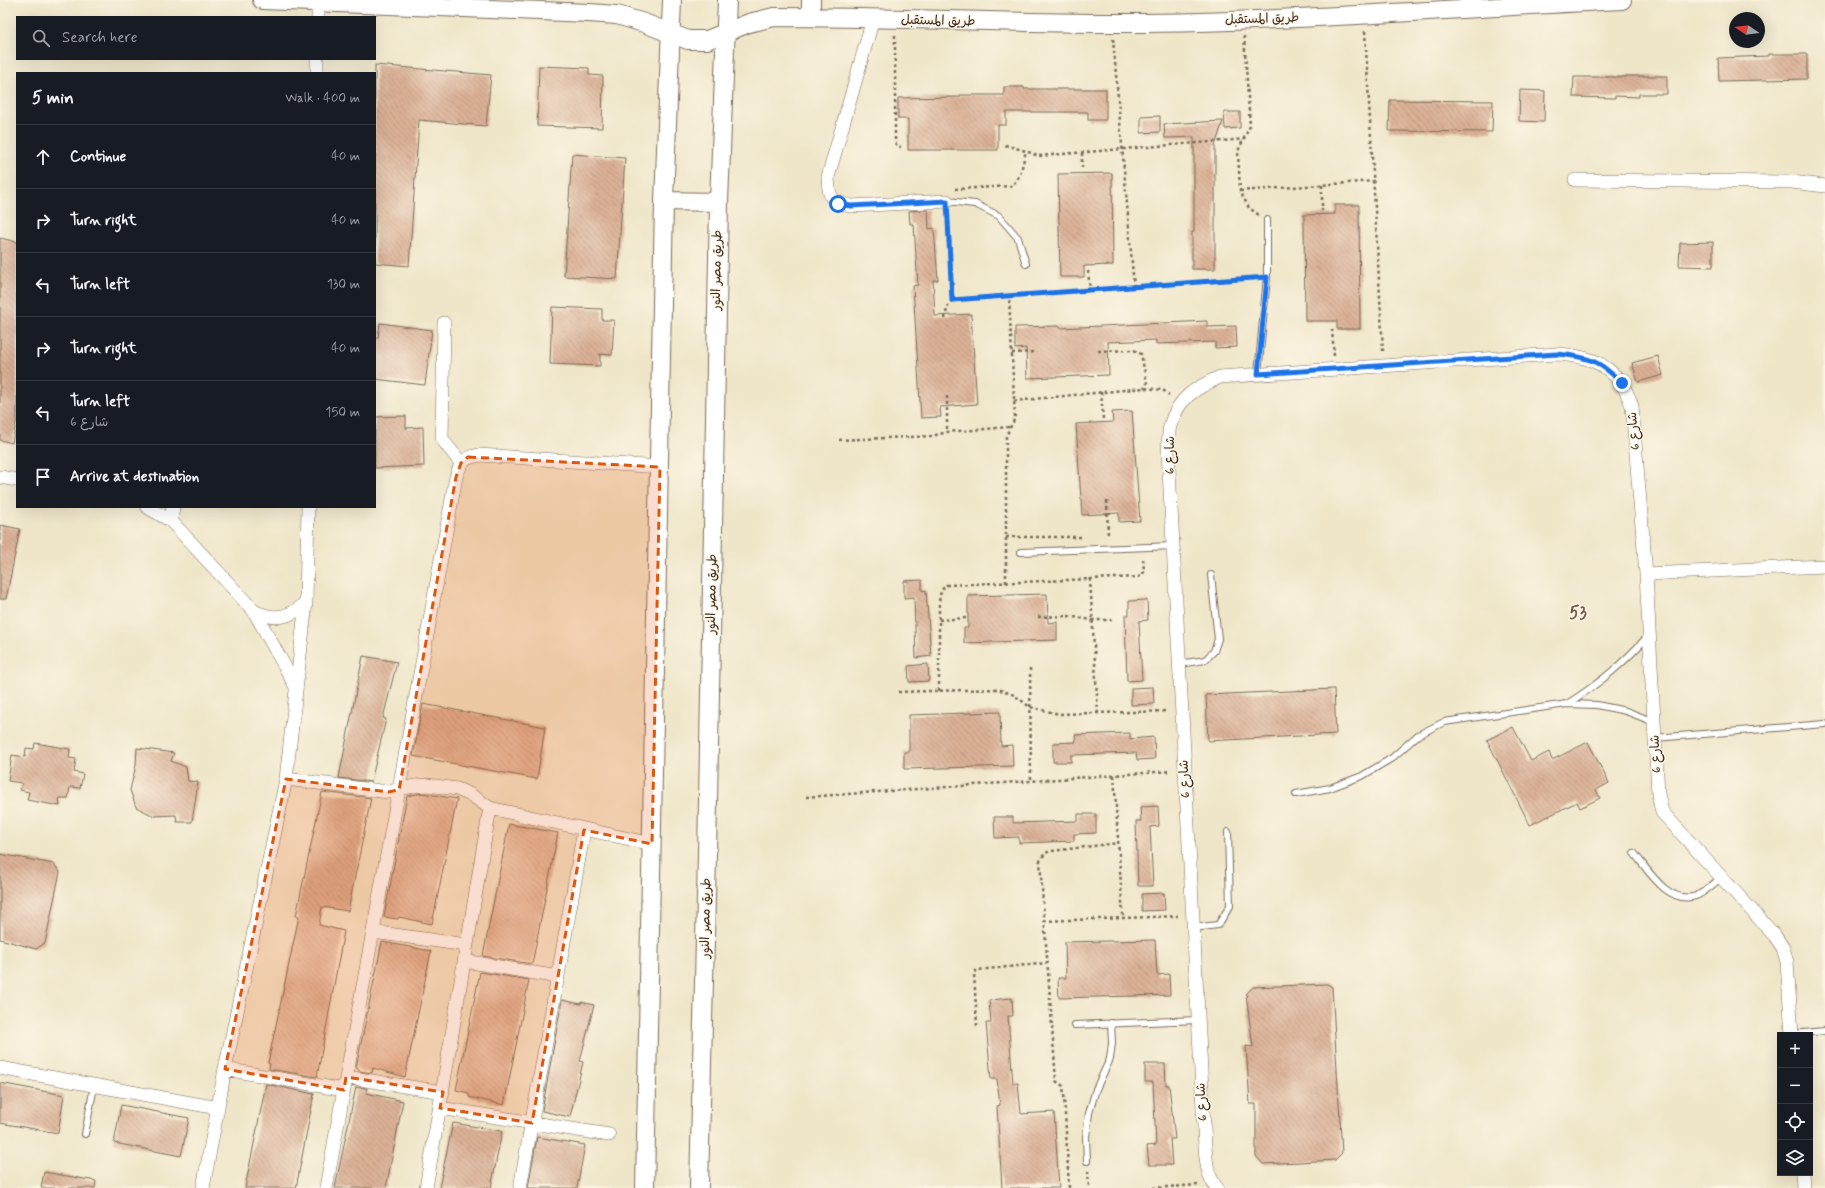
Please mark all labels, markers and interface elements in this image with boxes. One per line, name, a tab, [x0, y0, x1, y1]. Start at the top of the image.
street label: طريق المستقبل	[1224, 9, 1300, 29]
street label: طريق المستقبل	[901, 12, 975, 30]
north arrow	[1729, 12, 1765, 48]
search box	[16, 16, 376, 60]
icon: search	[30, 27, 52, 49]
text: Search here	[62, 28, 138, 48]
text: 5 min	[32, 87, 74, 109]
text: Walk · 400 m	[285, 90, 360, 107]
icon: ahead	[32, 146, 54, 168]
text: Continue	[70, 147, 126, 167]
text: 40 m	[331, 148, 360, 165]
route start	[829, 195, 847, 213]
icon: right	[32, 210, 54, 232]
text: Turn right	[70, 211, 137, 231]
text: 40 m	[331, 212, 360, 229]
street label: طريق مصر النور	[708, 230, 726, 311]
icon: left	[32, 274, 54, 296]
text: Turn left	[70, 275, 130, 295]
text: 130 m	[327, 276, 360, 293]
icon: right	[32, 338, 54, 360]
text: Turn right	[70, 339, 137, 359]
text: 40 m	[331, 340, 360, 357]
route end	[1613, 374, 1631, 392]
text: Turn left	[70, 392, 130, 412]
icon: left	[32, 402, 54, 424]
text: 150 m	[326, 404, 360, 421]
street label: شارع 6	[1624, 411, 1644, 451]
text: شارع 6	[70, 414, 108, 431]
street label: شارع 6	[1162, 436, 1179, 474]
icon: arrive	[32, 466, 54, 488]
text: Arrive at destination	[70, 467, 199, 487]
street label: طريق مصر النور	[703, 554, 721, 635]
district label: 53	[1569, 602, 1587, 624]
street label: شارع 6	[1647, 734, 1665, 774]
street label: شارع 6	[1176, 759, 1194, 799]
street label: طريق مصر النور	[697, 878, 715, 959]
map controls	[1777, 1032, 1813, 1176]
button: +	[1777, 1032, 1813, 1068]
button: −	[1777, 1068, 1813, 1104]
street label: شارع 6	[1193, 1082, 1211, 1122]
button: locate	[1777, 1104, 1813, 1140]
button: layers	[1777, 1140, 1813, 1176]

